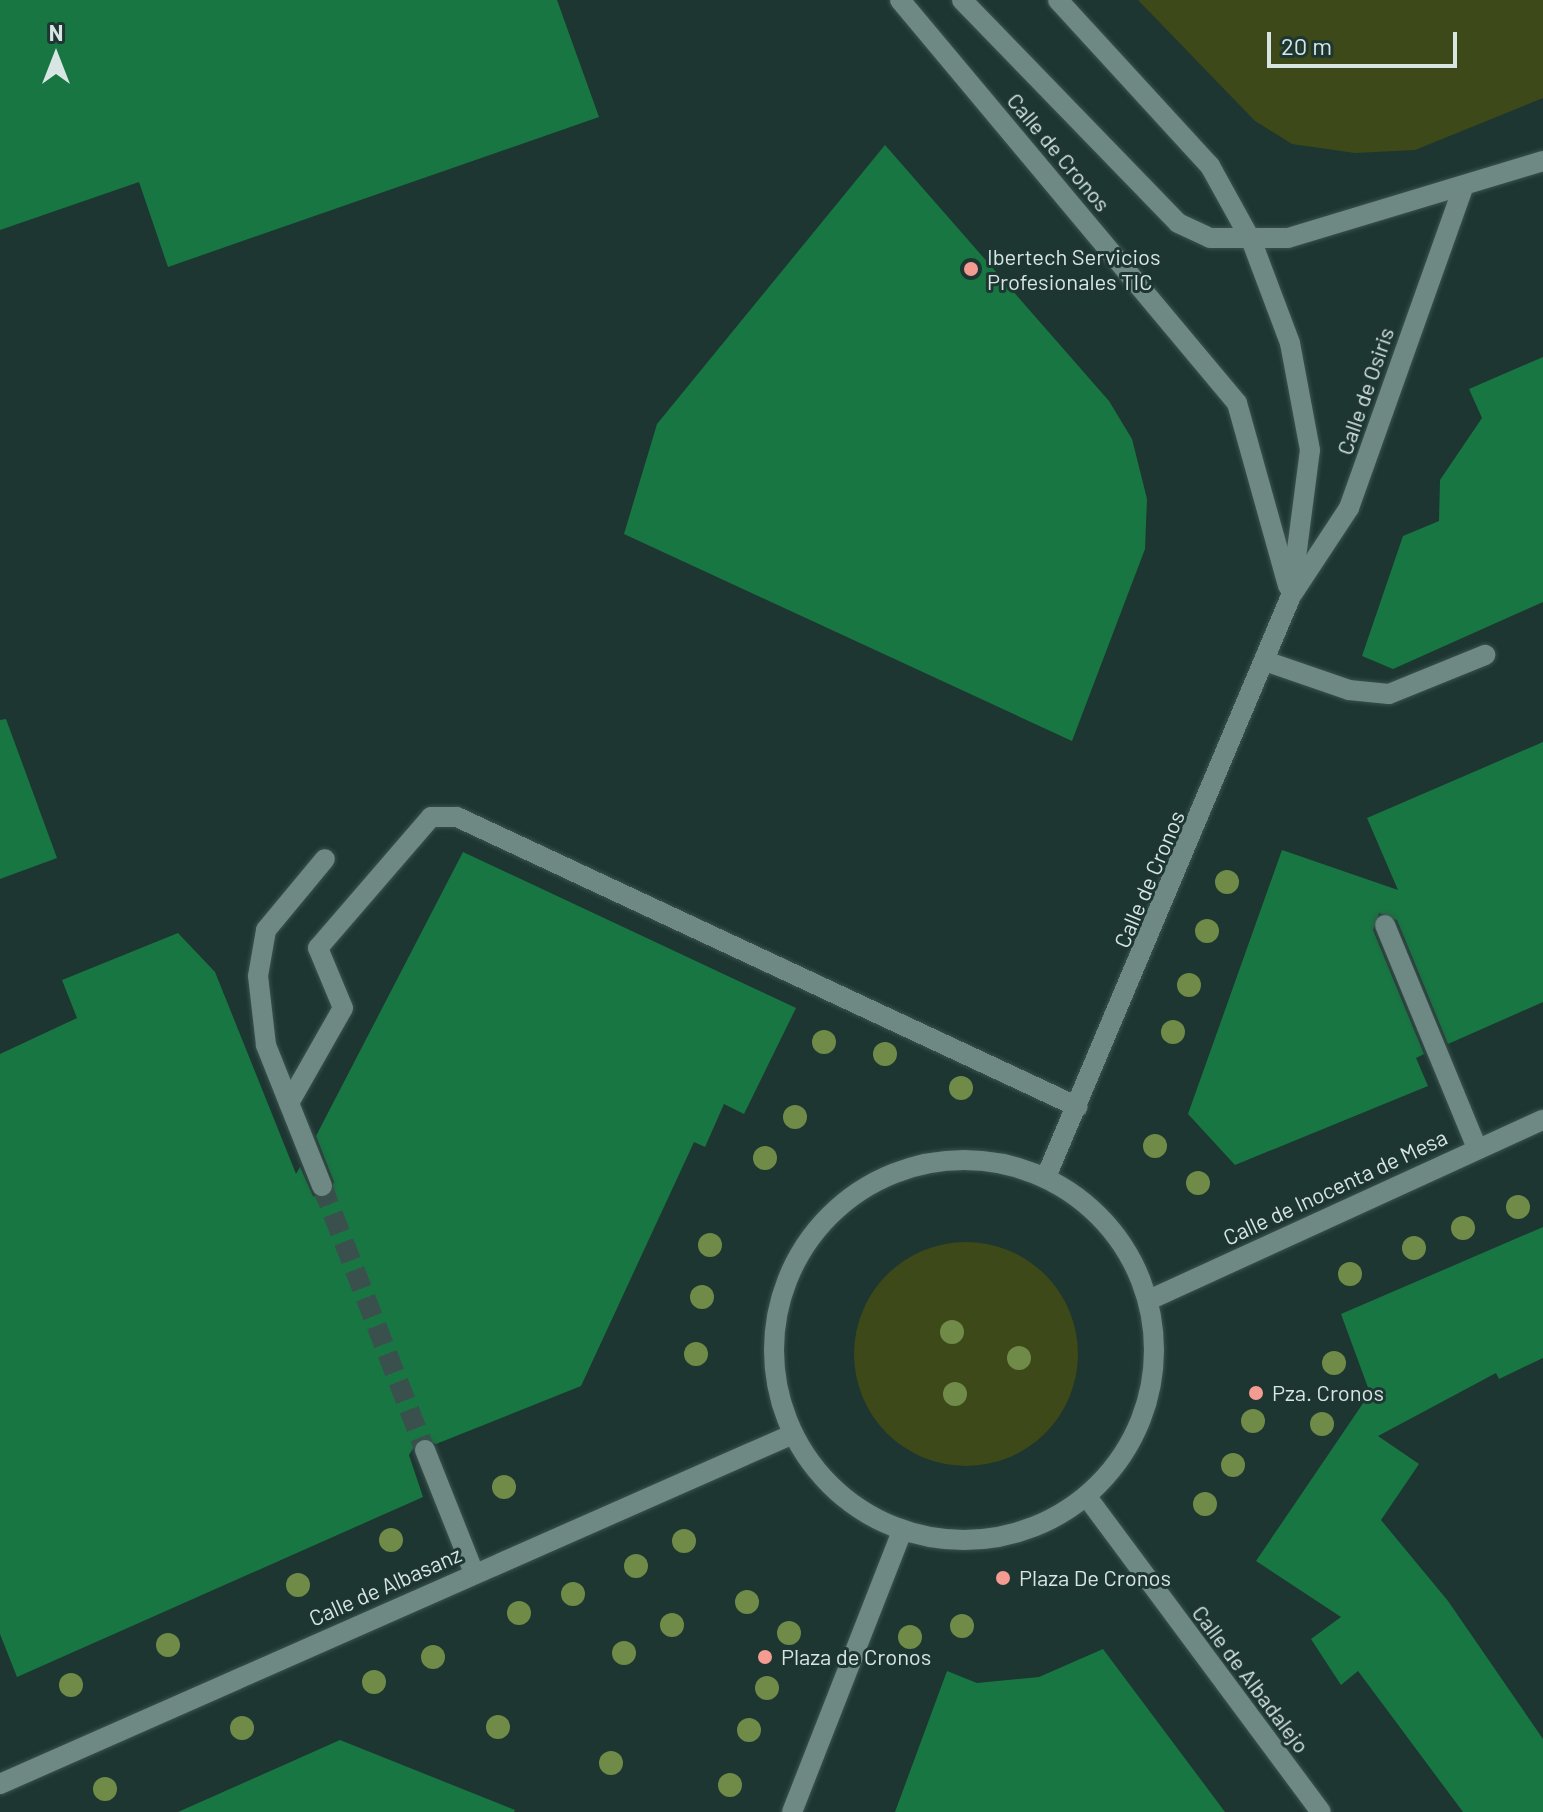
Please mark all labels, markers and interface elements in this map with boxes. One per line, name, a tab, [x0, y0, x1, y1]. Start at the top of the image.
north arrow	[16, 16, 96, 96]
scale bar	[1271, 16, 1461, 66]
text: N	[49, 19, 63, 45]
text: 20 m	[1281, 31, 1332, 60]
street label: Calle de Cronos	[1002, 87, 1116, 217]
place label: Ibertech Servicios Profesionales TIC	[987, 243, 1161, 294]
marker: Ibertech Servicios Profesionales TIC	[962, 260, 980, 278]
street label: Calle de Osiris	[1331, 324, 1399, 458]
street label: Calle de Cronos	[1108, 806, 1190, 952]
street label: Calle de Inocenta de Mesa	[1219, 1123, 1451, 1251]
place label: Pza. Cronos	[1272, 1380, 1384, 1406]
marker: Pza. Cronos	[1247, 1384, 1265, 1402]
street label: Calle de Albasanz	[305, 1541, 465, 1631]
place label: Plaza De Cronos	[1019, 1565, 1171, 1591]
marker: Plaza De Cronos	[994, 1569, 1012, 1587]
street label: Calle de Albadalejo	[1187, 1600, 1315, 1758]
place label: Plaza de Cronos	[781, 1644, 931, 1670]
marker: Plaza de Cronos	[756, 1648, 774, 1666]

